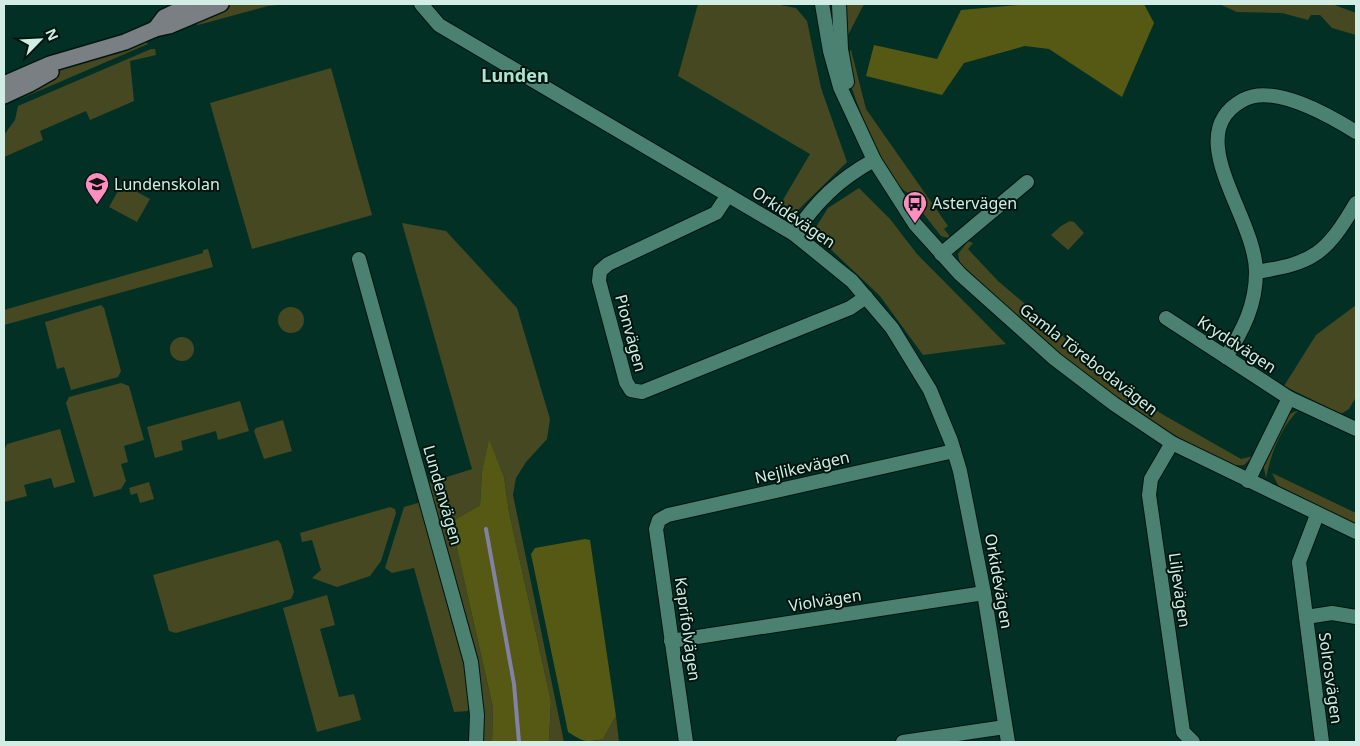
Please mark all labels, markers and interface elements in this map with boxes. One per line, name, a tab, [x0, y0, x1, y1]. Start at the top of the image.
north arrow	[15, 15, 65, 65]
text: N	[41, 25, 63, 44]
district label: Lunden	[481, 63, 549, 87]
school or university icon: Lundenskolan	[84, 171, 110, 205]
place label: Lundenskolan	[114, 173, 220, 195]
street label: Orkidévägen	[748, 181, 840, 253]
bus stop icon: Astervägen	[902, 190, 928, 224]
place label: Astervägen	[932, 192, 1017, 214]
street label: Pionvägen	[610, 292, 652, 374]
street label: Gamla Törebodavägen	[1015, 298, 1163, 420]
street label: Kryddvägen	[1193, 310, 1281, 378]
street label: Lundenvägen	[418, 443, 468, 547]
street label: Nejlikevägen	[752, 445, 852, 489]
street label: Orkidévägen	[980, 532, 1018, 630]
street label: Liljevägen	[1164, 551, 1196, 629]
street label: Kaprifolvägen	[670, 576, 706, 682]
street label: Violvägen	[787, 583, 863, 617]
street label: Solrosvägen	[1314, 631, 1348, 725]

